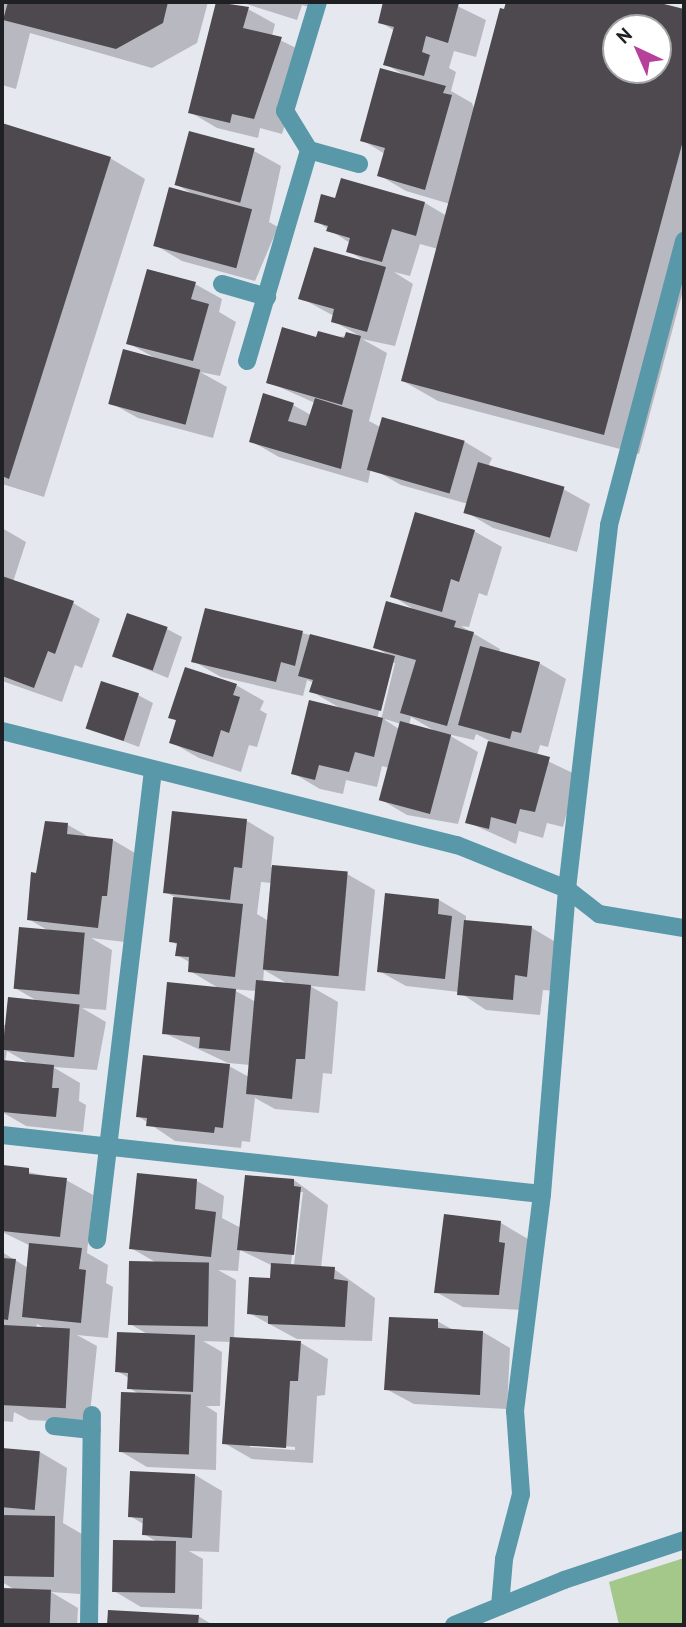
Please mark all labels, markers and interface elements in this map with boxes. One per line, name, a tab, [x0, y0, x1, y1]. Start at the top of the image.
north arrow	[602, 14, 672, 84]
text: N	[611, 22, 637, 48]

